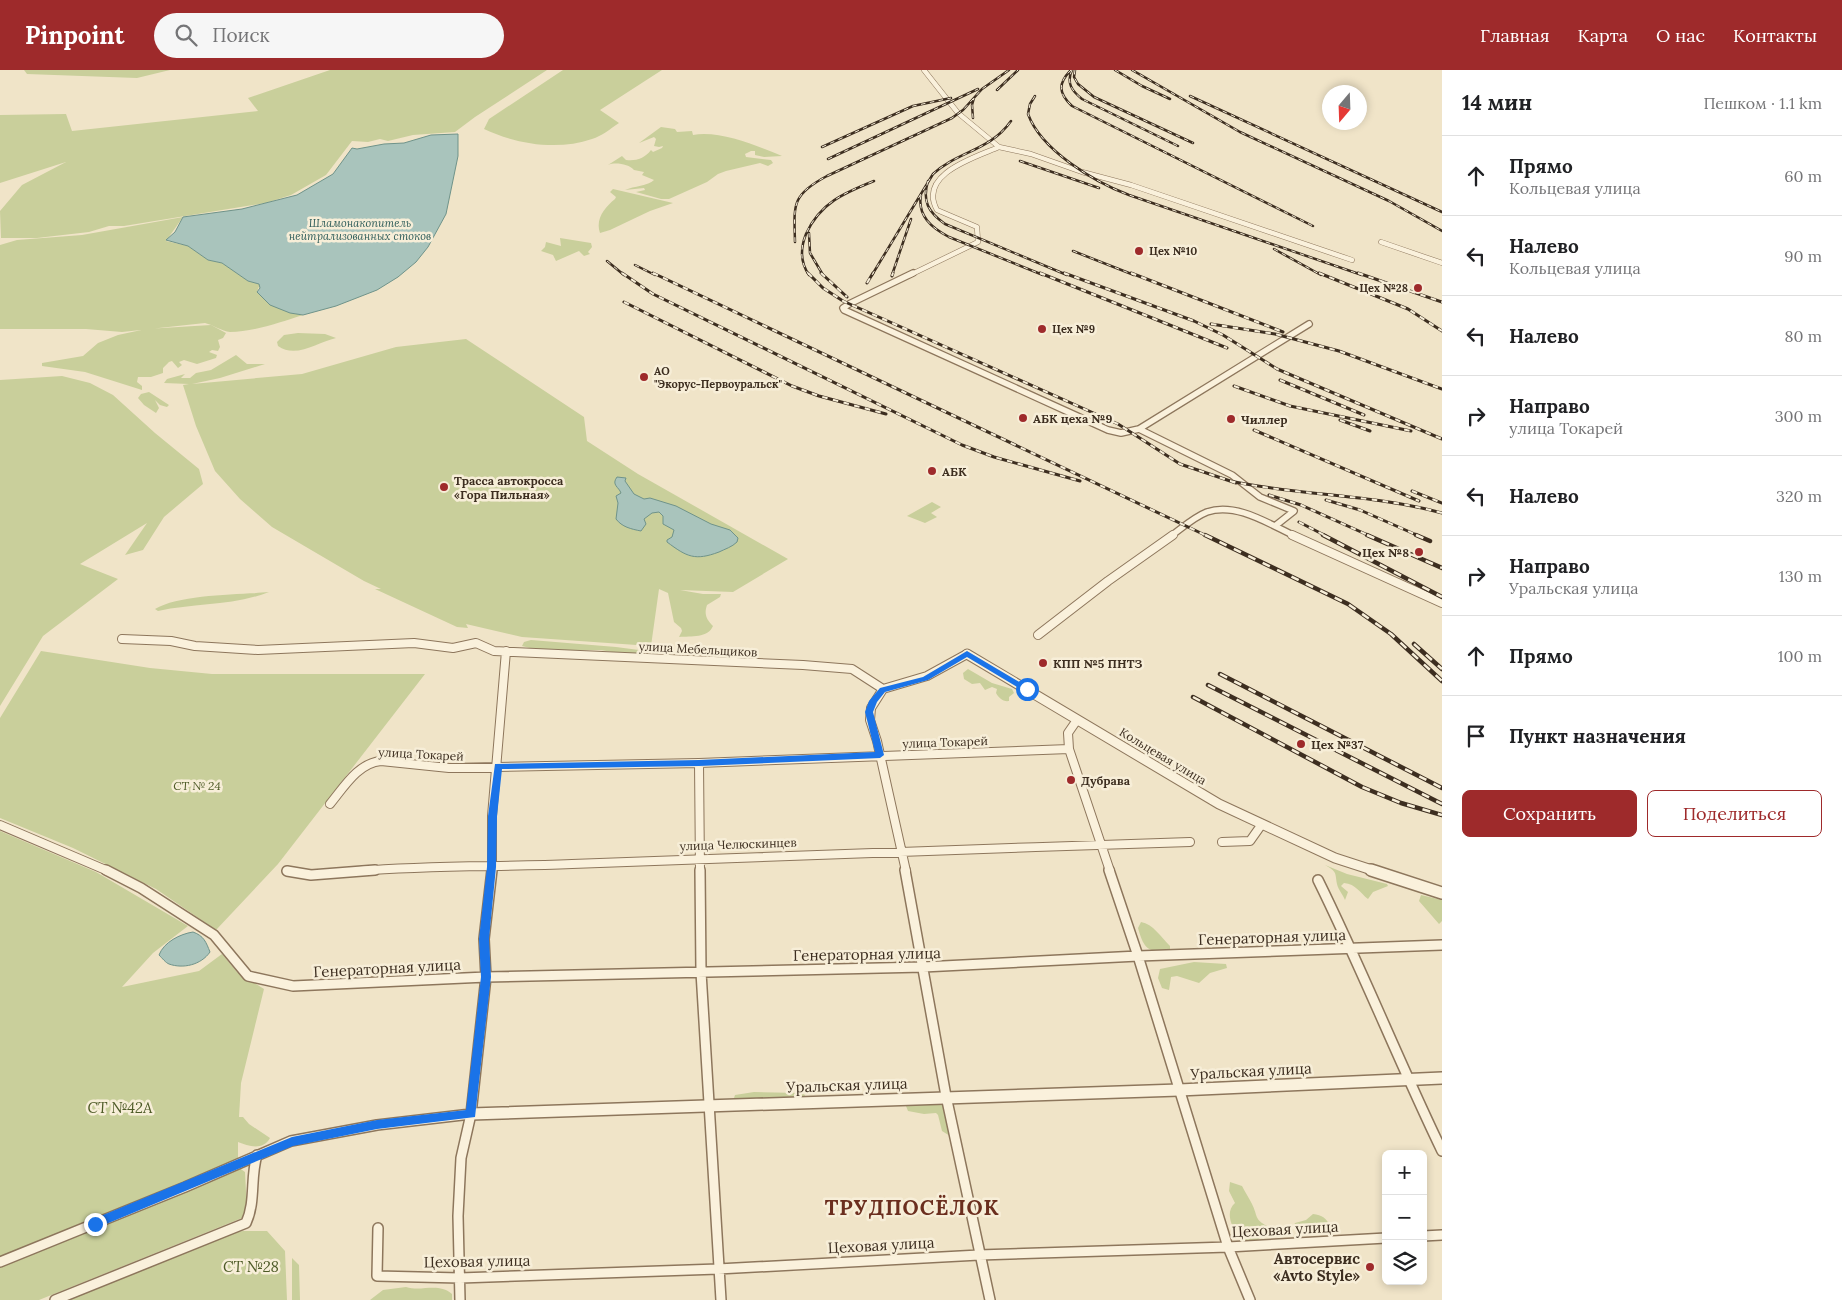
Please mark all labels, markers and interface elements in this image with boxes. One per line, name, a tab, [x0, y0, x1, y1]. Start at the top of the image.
search box	[154, 13, 504, 58]
text: Pinpoint	[25, 20, 124, 51]
icon: search	[172, 21, 200, 49]
text: Поиск	[212, 23, 270, 47]
text: Главная	[1480, 24, 1549, 47]
text: Карта	[1577, 24, 1628, 47]
text: О нас	[1656, 24, 1705, 47]
text: Контакты	[1733, 24, 1817, 47]
north arrow	[1322, 85, 1367, 130]
text: 14 мин	[1462, 89, 1532, 116]
text: Пешком · 1.1 km	[1703, 93, 1822, 113]
text: Прямо	[1509, 154, 1573, 178]
icon: ahead	[1462, 162, 1490, 190]
text: 60 m	[1784, 166, 1822, 186]
text: Кольцевая улица	[1509, 178, 1641, 198]
water label: Шламонакопитель нейтрализованных стоков	[289, 216, 431, 243]
text: Налево	[1509, 234, 1579, 258]
icon: left	[1462, 242, 1490, 270]
place label: Цех №10	[1149, 244, 1197, 258]
marker: Цех №10	[1133, 245, 1145, 257]
text: 90 m	[1784, 246, 1822, 266]
text: Кольцевая улица	[1509, 258, 1641, 278]
place label: Цех №28	[1359, 281, 1408, 295]
marker: Цех №28	[1412, 282, 1424, 294]
place label: Цех №9	[1052, 322, 1095, 336]
icon: left	[1462, 322, 1490, 350]
marker: Цех №9	[1036, 323, 1048, 335]
text: Налево	[1509, 324, 1579, 348]
text: 80 m	[1785, 326, 1822, 346]
place label: АО "Экорус-Первоуральск"	[654, 364, 783, 391]
marker: АО "Экорус-Первоуральск"	[638, 371, 650, 383]
text: Направо	[1509, 394, 1590, 418]
icon: right	[1462, 402, 1490, 430]
text: 300 m	[1775, 406, 1822, 426]
place label: АБК цеха №9	[1033, 411, 1112, 426]
marker: АБК цеха №9	[1017, 412, 1029, 424]
place label: Чиллер	[1241, 412, 1287, 427]
marker: Чиллер	[1225, 413, 1237, 425]
text: улица Токарей	[1509, 418, 1623, 438]
place label: АБК	[942, 464, 967, 479]
marker: АБК	[926, 465, 938, 477]
place label: Трасса автокросса «Гора Пильная»	[454, 473, 564, 502]
marker: Трасса автокросса «Гора Пильная»	[438, 481, 450, 493]
icon: left	[1462, 482, 1490, 510]
text: Налево	[1509, 484, 1579, 508]
text: 320 m	[1776, 486, 1822, 506]
place label: Цех №8	[1362, 545, 1409, 560]
marker: Цех №8	[1413, 546, 1425, 558]
text: Направо	[1509, 554, 1590, 578]
icon: right	[1462, 562, 1490, 590]
text: 130 m	[1779, 566, 1822, 586]
text: Уральская улица	[1509, 578, 1638, 598]
street label: улица Мебельщиков	[638, 638, 758, 660]
icon: ahead	[1462, 642, 1490, 670]
text: Прямо	[1509, 644, 1573, 668]
text: 100 m	[1778, 646, 1822, 666]
place label: КПП №5 ПНТЗ	[1053, 656, 1142, 671]
marker: КПП №5 ПНТЗ	[1037, 657, 1049, 669]
route start	[1016, 678, 1039, 701]
icon: arrive	[1462, 722, 1490, 750]
street label: Кольцевая улица	[1117, 724, 1209, 788]
text: Пункт назначения	[1509, 724, 1686, 748]
street label: улица Токарей	[902, 733, 988, 751]
place label: Цех №37	[1311, 737, 1364, 752]
marker: Цех №37	[1295, 738, 1307, 750]
street label: улица Токарей	[378, 744, 464, 764]
place label: Дубрава	[1081, 773, 1131, 788]
marker: Дубрава	[1065, 774, 1077, 786]
park label: СТ № 24	[173, 778, 221, 793]
button: Сохранить	[1462, 790, 1637, 837]
button: Поделиться	[1647, 790, 1822, 837]
street label: улица Челюскинцев	[679, 834, 797, 854]
street label: Генераторная улица	[1198, 925, 1347, 949]
street label: Генераторная улица	[793, 943, 941, 965]
street label: Генераторная улица	[313, 955, 462, 981]
street label: Уральская улица	[1189, 1058, 1312, 1084]
street label: Уральская улица	[785, 1073, 908, 1097]
park label: СТ №42А	[87, 1098, 153, 1117]
map controls	[1382, 1150, 1427, 1285]
button: +	[1382, 1150, 1427, 1195]
district label: ТРУДПОСЁЛОК	[825, 1194, 999, 1221]
button: −	[1382, 1195, 1427, 1240]
route end	[84, 1213, 107, 1236]
street label: Цеховая улица	[1231, 1217, 1339, 1241]
street label: Цеховая улица	[827, 1233, 935, 1257]
button: layers	[1382, 1240, 1427, 1285]
place label: Автосервис «Avto Style»	[1273, 1249, 1361, 1285]
street label: Цеховая улица	[423, 1251, 531, 1271]
park label: СТ №28	[223, 1257, 279, 1276]
marker: Автосервис «Avto Style»	[1364, 1261, 1376, 1273]

